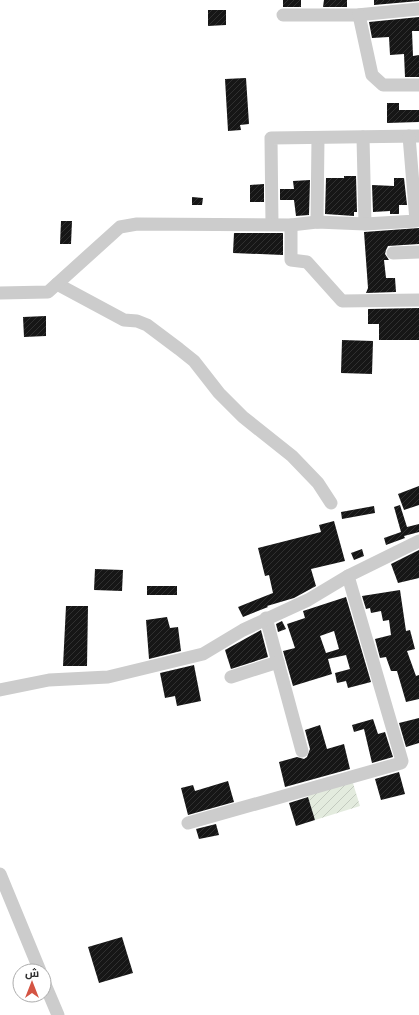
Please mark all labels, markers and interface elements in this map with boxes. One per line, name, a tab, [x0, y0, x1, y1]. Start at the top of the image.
north arrow	[12, 963, 52, 1003]
text: ش	[25, 967, 39, 980]

